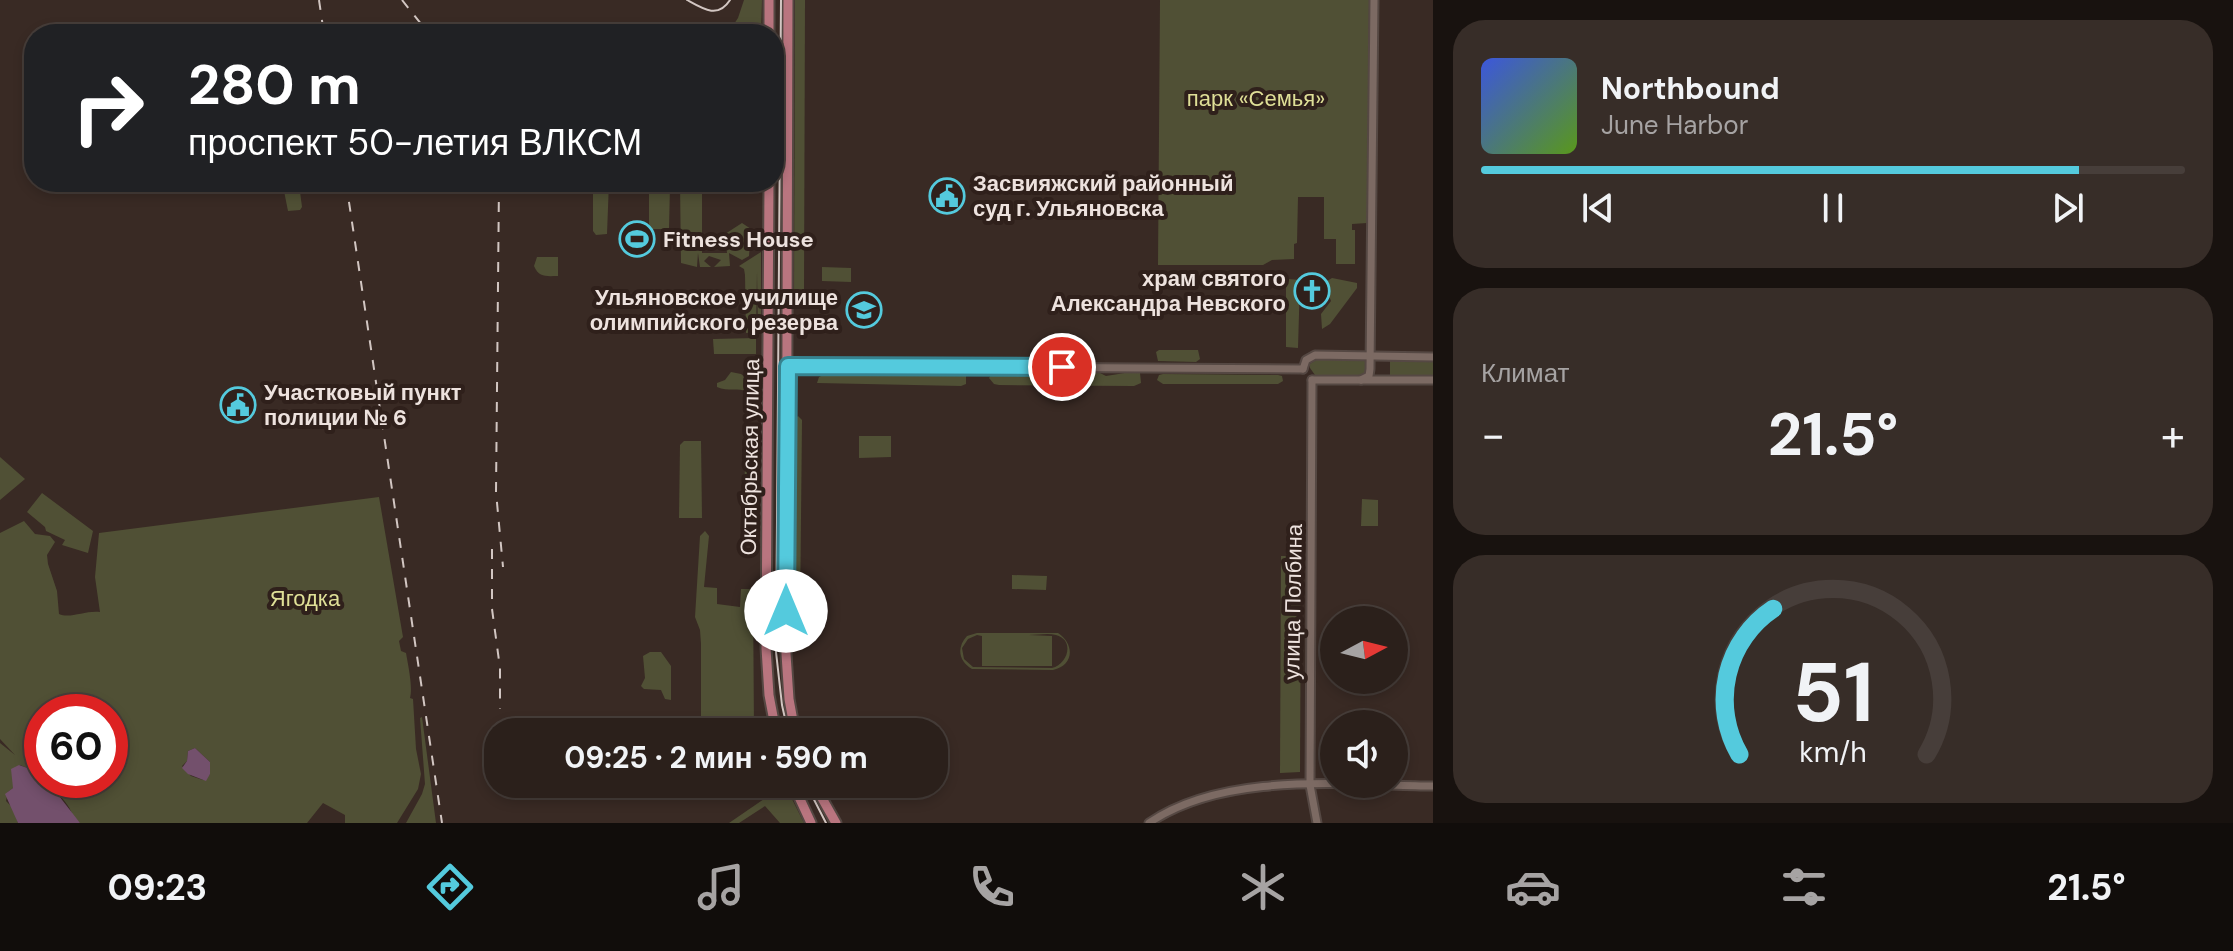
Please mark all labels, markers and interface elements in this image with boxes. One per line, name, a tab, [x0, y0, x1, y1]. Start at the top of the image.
text: 280 m	[188, 48, 361, 121]
icon: right	[56, 56, 160, 160]
text: Northbound	[1601, 69, 1780, 108]
park label: парк «Семья»	[1187, 84, 1325, 113]
text: June Harbor	[1601, 108, 1748, 142]
text: проспект 50-летия ВЛКСМ	[188, 119, 642, 166]
place label: Засвияжский районный суд г. Ульяновска	[973, 169, 1233, 223]
public building icon: Засвияжский районный суд г. Ульяновска	[928, 177, 966, 215]
icon: previous	[1576, 186, 1620, 230]
icon: pause	[1811, 186, 1855, 230]
icon: next	[2046, 186, 2090, 230]
sports icon: Fitness House	[618, 220, 656, 258]
place label: Fitness House	[663, 225, 814, 254]
place label: храм святого Александра Невского	[1051, 264, 1286, 318]
church icon: храм святого Александра Невского	[1293, 272, 1331, 310]
place label: Ульяновское училище олимпийского резерва	[590, 283, 839, 337]
school or university icon: Ульяновское училище олимпийского резерва	[845, 291, 883, 329]
pin	[1028, 333, 1096, 401]
icon: arrive	[1040, 345, 1084, 389]
text: Климат	[1481, 356, 1570, 390]
street label: Октябрьская улица	[734, 358, 766, 556]
place label: Участковый пункт полиции № 6	[264, 378, 462, 432]
public building icon: Участковый пункт полиции № 6	[219, 386, 257, 424]
text: 21.5°	[1768, 395, 1898, 474]
text: −	[1481, 406, 1505, 464]
text: +	[2161, 406, 2185, 464]
street label: улица Полбина	[1277, 523, 1309, 680]
position arrow	[744, 569, 828, 653]
park label: Ягодка	[270, 584, 341, 613]
north arrow	[1320, 606, 1408, 694]
map controls	[1320, 606, 1408, 798]
text: 51	[1792, 638, 1874, 747]
speed limit sign: 60	[24, 694, 128, 798]
button: sound	[1320, 710, 1408, 798]
text: km/h	[1799, 734, 1867, 771]
text: 09:25 · 2 мин · 590 m	[564, 738, 868, 777]
icon: directions	[422, 859, 478, 915]
icon: music	[693, 859, 749, 915]
icon: phone	[964, 859, 1020, 915]
icon: climate	[1235, 859, 1291, 915]
icon: car	[1505, 859, 1561, 915]
icon: filters	[1776, 859, 1832, 915]
text: 09:23	[107, 864, 207, 911]
text: 21.5°	[2047, 864, 2126, 911]

